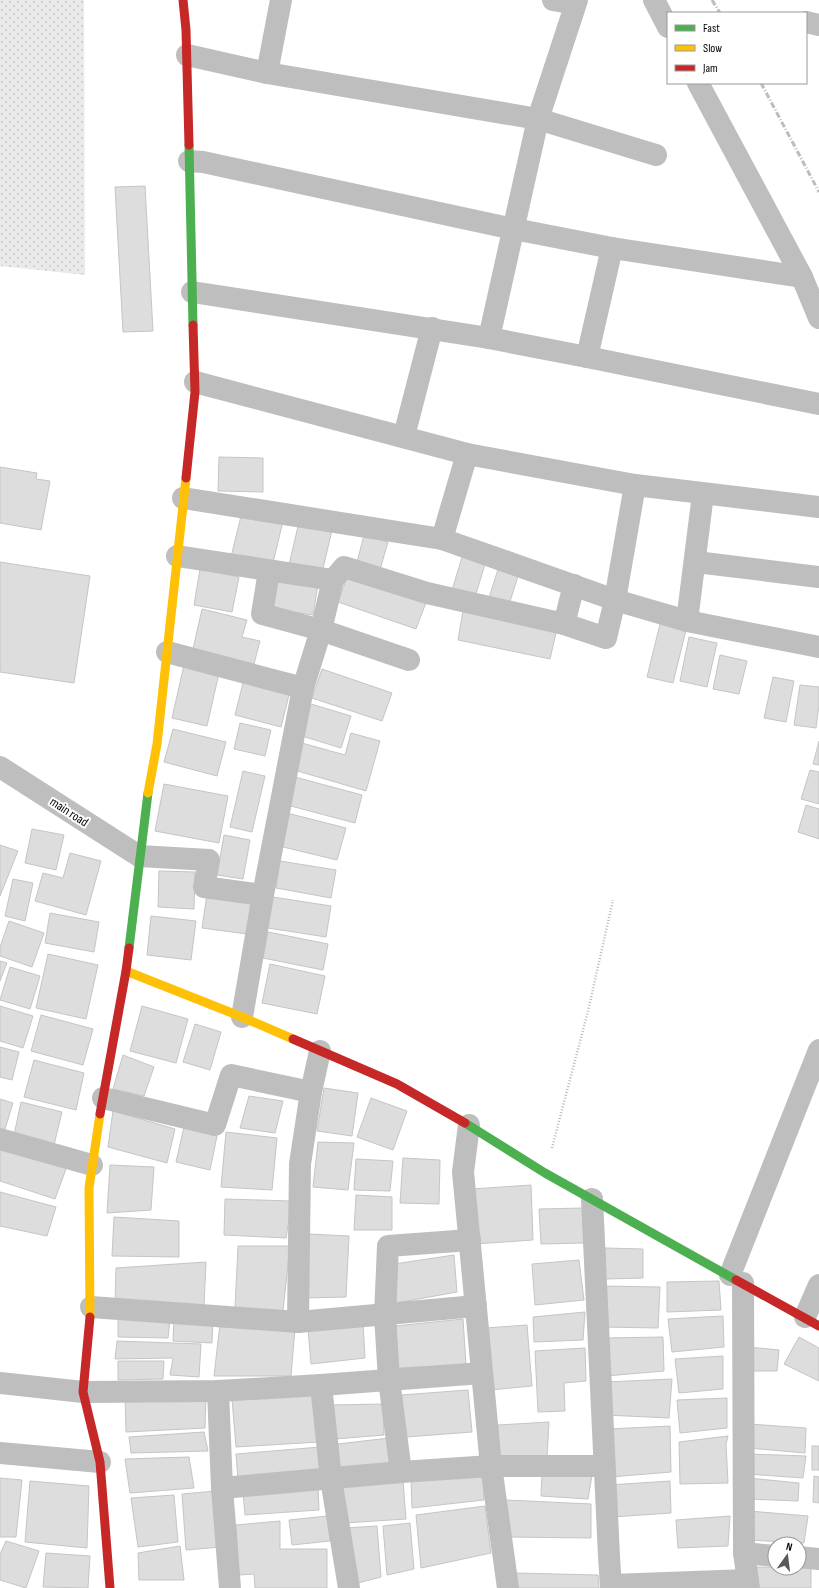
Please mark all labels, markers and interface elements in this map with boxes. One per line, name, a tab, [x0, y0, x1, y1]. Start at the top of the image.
legend	[667, 12, 807, 84]
text: Fast	[703, 21, 720, 36]
text: Slow	[703, 41, 722, 56]
text: Jam	[702, 61, 718, 76]
street label: main road	[47, 794, 91, 830]
north arrow	[767, 1536, 807, 1576]
text: N	[785, 1540, 794, 1554]

